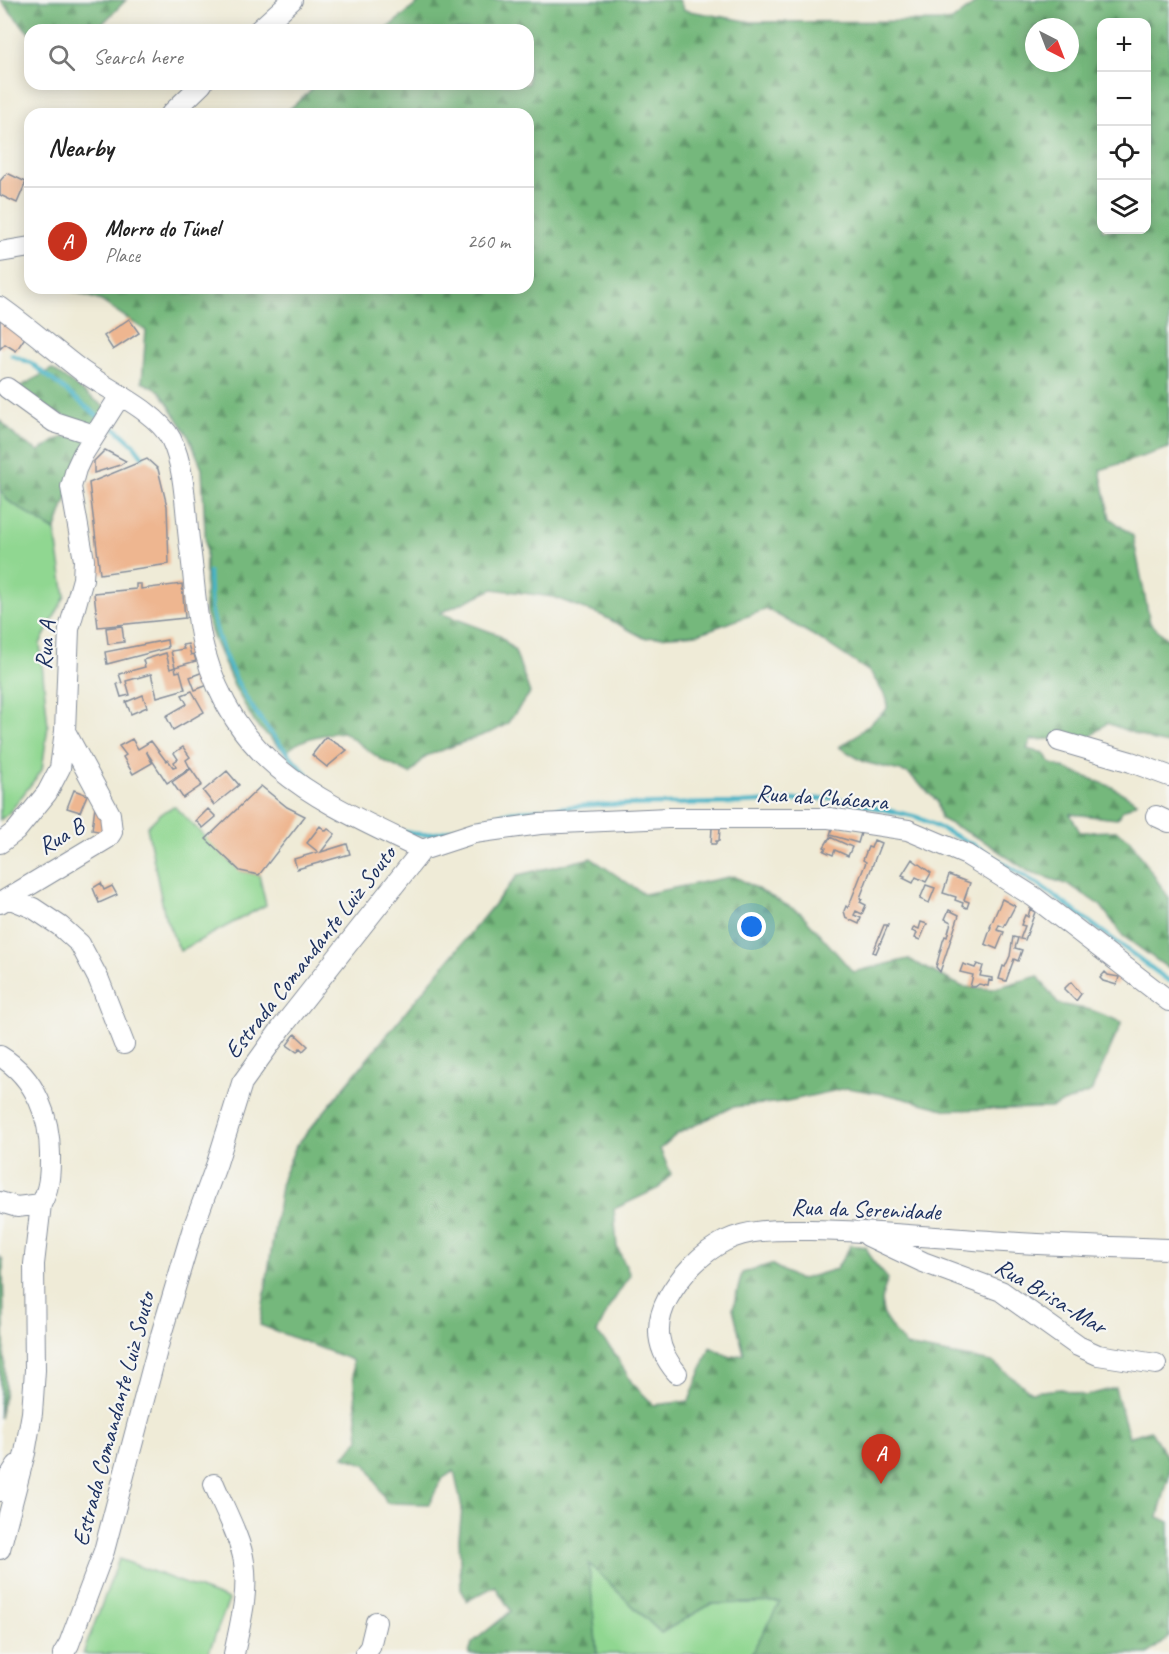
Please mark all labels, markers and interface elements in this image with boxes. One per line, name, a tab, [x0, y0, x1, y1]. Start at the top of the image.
north arrow	[1025, 18, 1079, 72]
map controls	[1097, 18, 1151, 234]
button: +	[1097, 18, 1151, 72]
search box	[24, 24, 534, 90]
icon: search	[45, 41, 78, 74]
text: Search here	[93, 43, 183, 71]
button: −	[1097, 72, 1151, 126]
button: locate	[1097, 126, 1151, 180]
text: Nearby	[48, 131, 113, 164]
button: layers	[1097, 180, 1151, 234]
text: Morro do Túnel	[105, 215, 220, 243]
text: A	[62, 229, 73, 254]
text: 260 m	[467, 229, 510, 254]
text: Place	[105, 243, 140, 268]
street label: Rua A	[28, 618, 63, 671]
street label: Rua da Chácara	[755, 777, 890, 817]
street label: Rua B	[32, 810, 91, 861]
street label: Estrada Comandante Luiz Souto	[218, 838, 404, 1064]
your location	[737, 912, 766, 941]
street label: Rua da Serenidade	[791, 1191, 943, 1227]
street label: Rua Brisa-Mar	[990, 1251, 1114, 1342]
street label: Estrada Comandante Luiz Souto	[65, 1286, 162, 1549]
pin: A	[862, 1434, 900, 1484]

